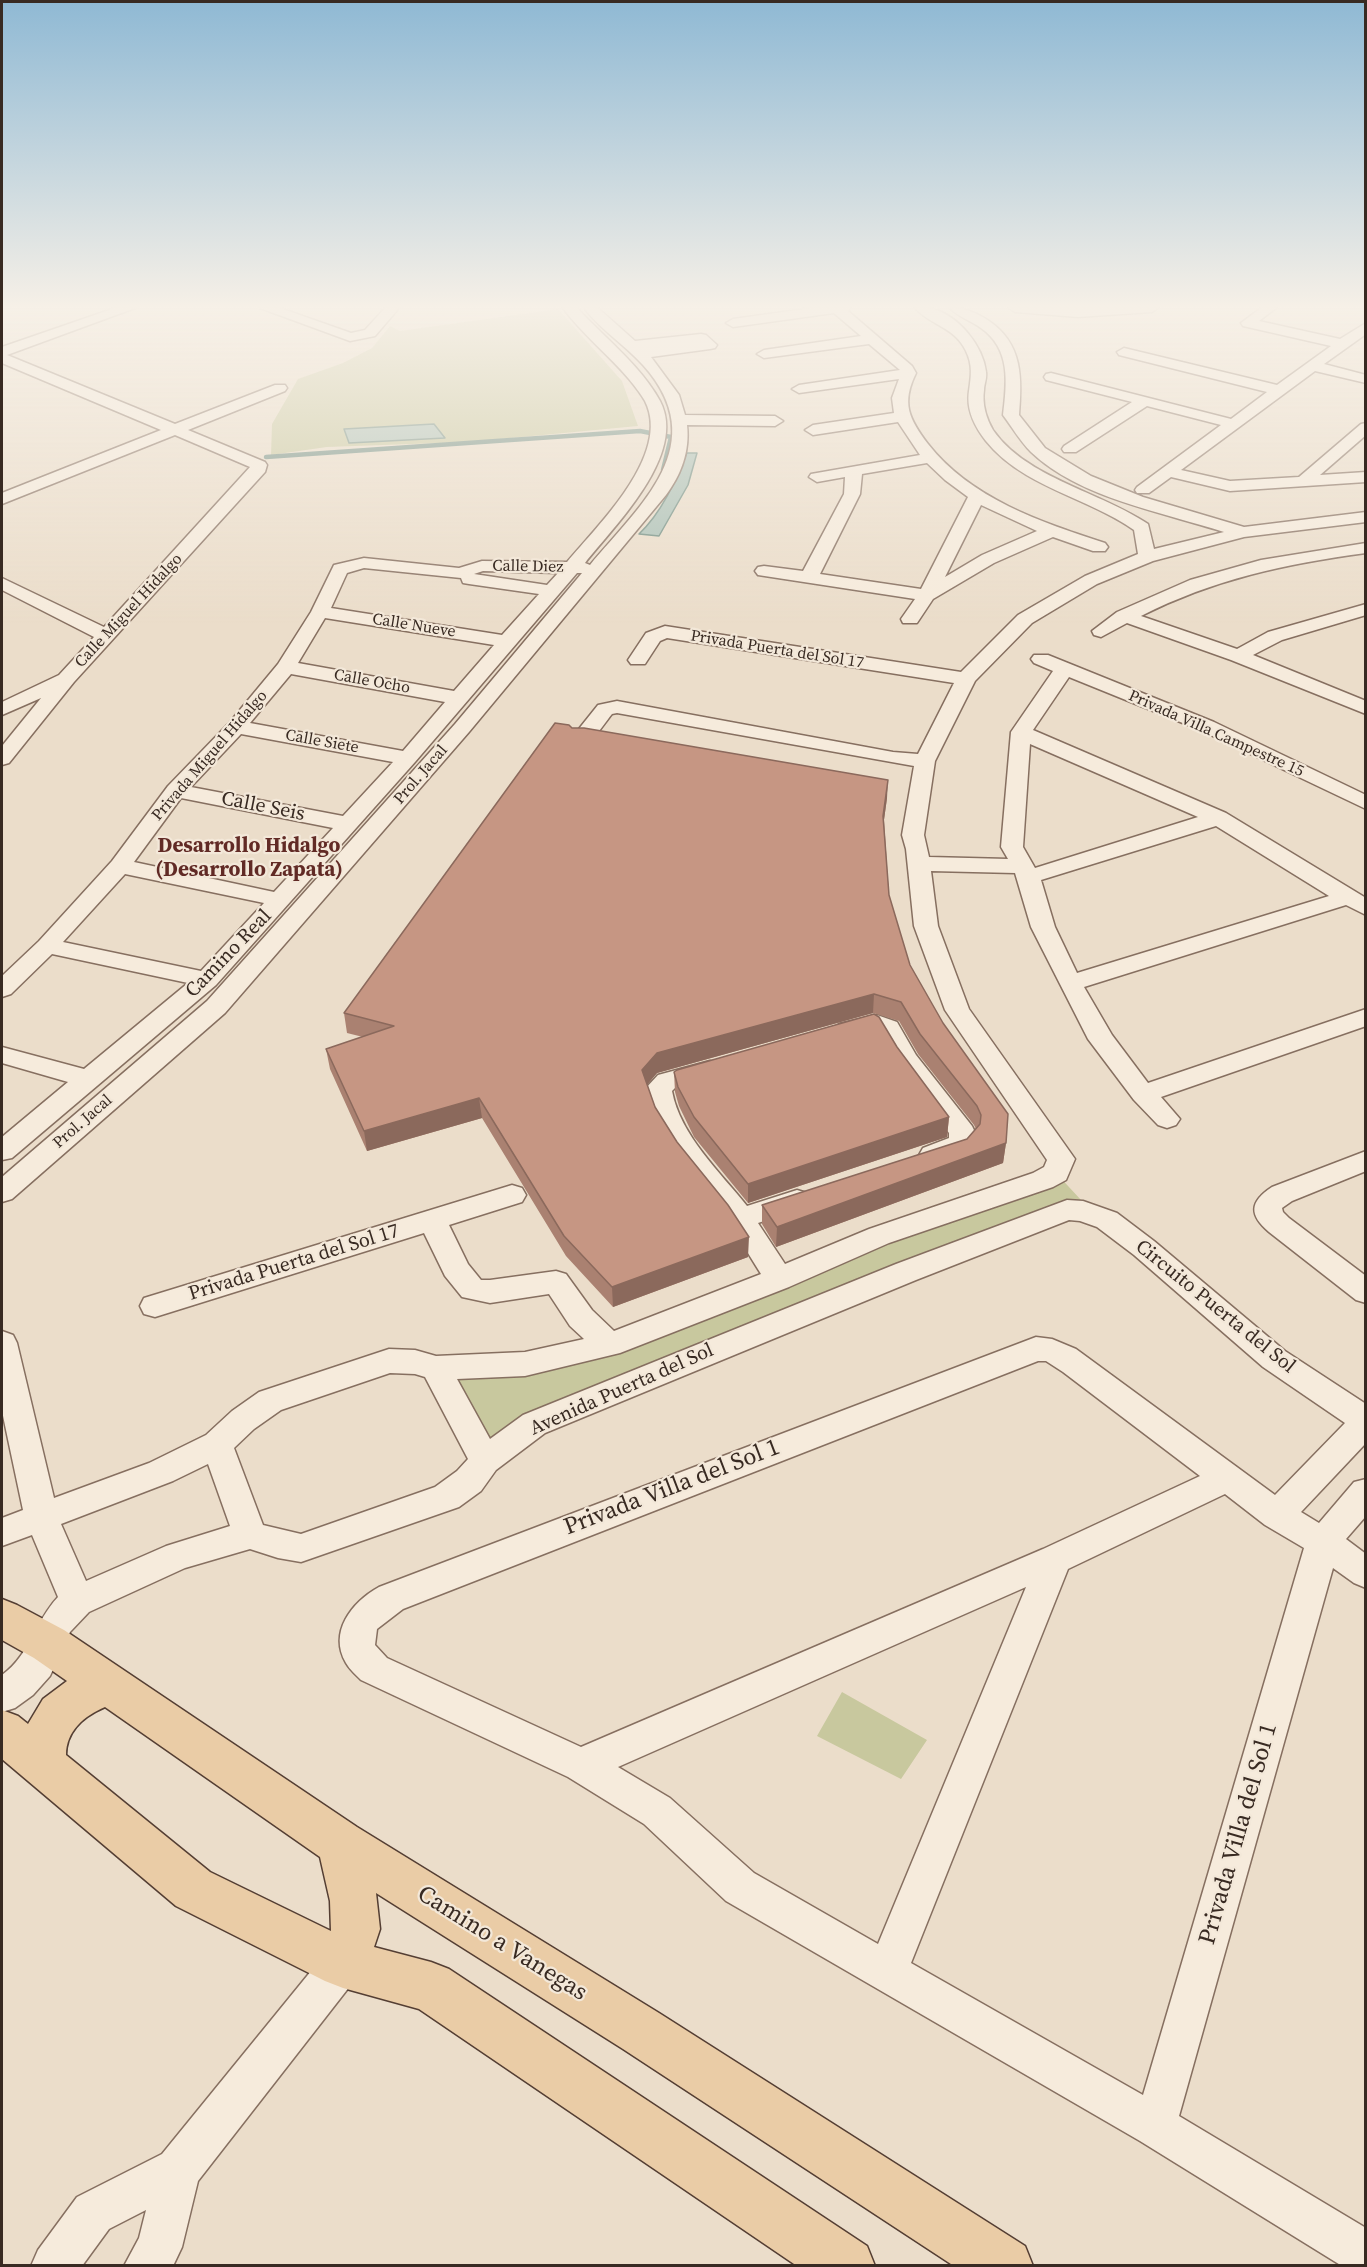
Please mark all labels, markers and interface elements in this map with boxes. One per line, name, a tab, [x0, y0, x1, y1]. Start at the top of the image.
street label: Calle Miguel Hidalgo	[71, 550, 187, 672]
street label: Calle Diez	[492, 557, 564, 577]
street label: Calle Nueve	[371, 610, 457, 642]
street label: Privada Puerta del Sol 17	[689, 627, 865, 673]
street label: Calle Ocho	[332, 666, 412, 698]
street label: Privada Miguel Hidalgo	[148, 687, 272, 825]
street label: Privada Villa Campestre 15	[1125, 687, 1307, 781]
street label: Calle Siete	[284, 726, 360, 758]
street label: Prol. Jacal	[390, 741, 452, 809]
street label: Calle Seis	[219, 787, 307, 827]
district label: Desarrollo Hidalgo (Desarrollo Zapata)	[155, 834, 343, 884]
street label: Camino Real	[181, 905, 277, 1003]
street label: Prol. Jacal	[49, 1091, 117, 1153]
street label: Privada Puerta del Sol 17	[186, 1220, 402, 1306]
street label: Circuito Puerta del Sol	[1130, 1235, 1300, 1379]
street label: Avenida Puerta del Sol	[526, 1339, 718, 1441]
street label: Privada Villa del Sol 1	[560, 1434, 784, 1542]
street label: Privada Villa del Sol 1	[1194, 1720, 1284, 1948]
street label: Camino a Vanegas	[412, 1880, 592, 2008]

